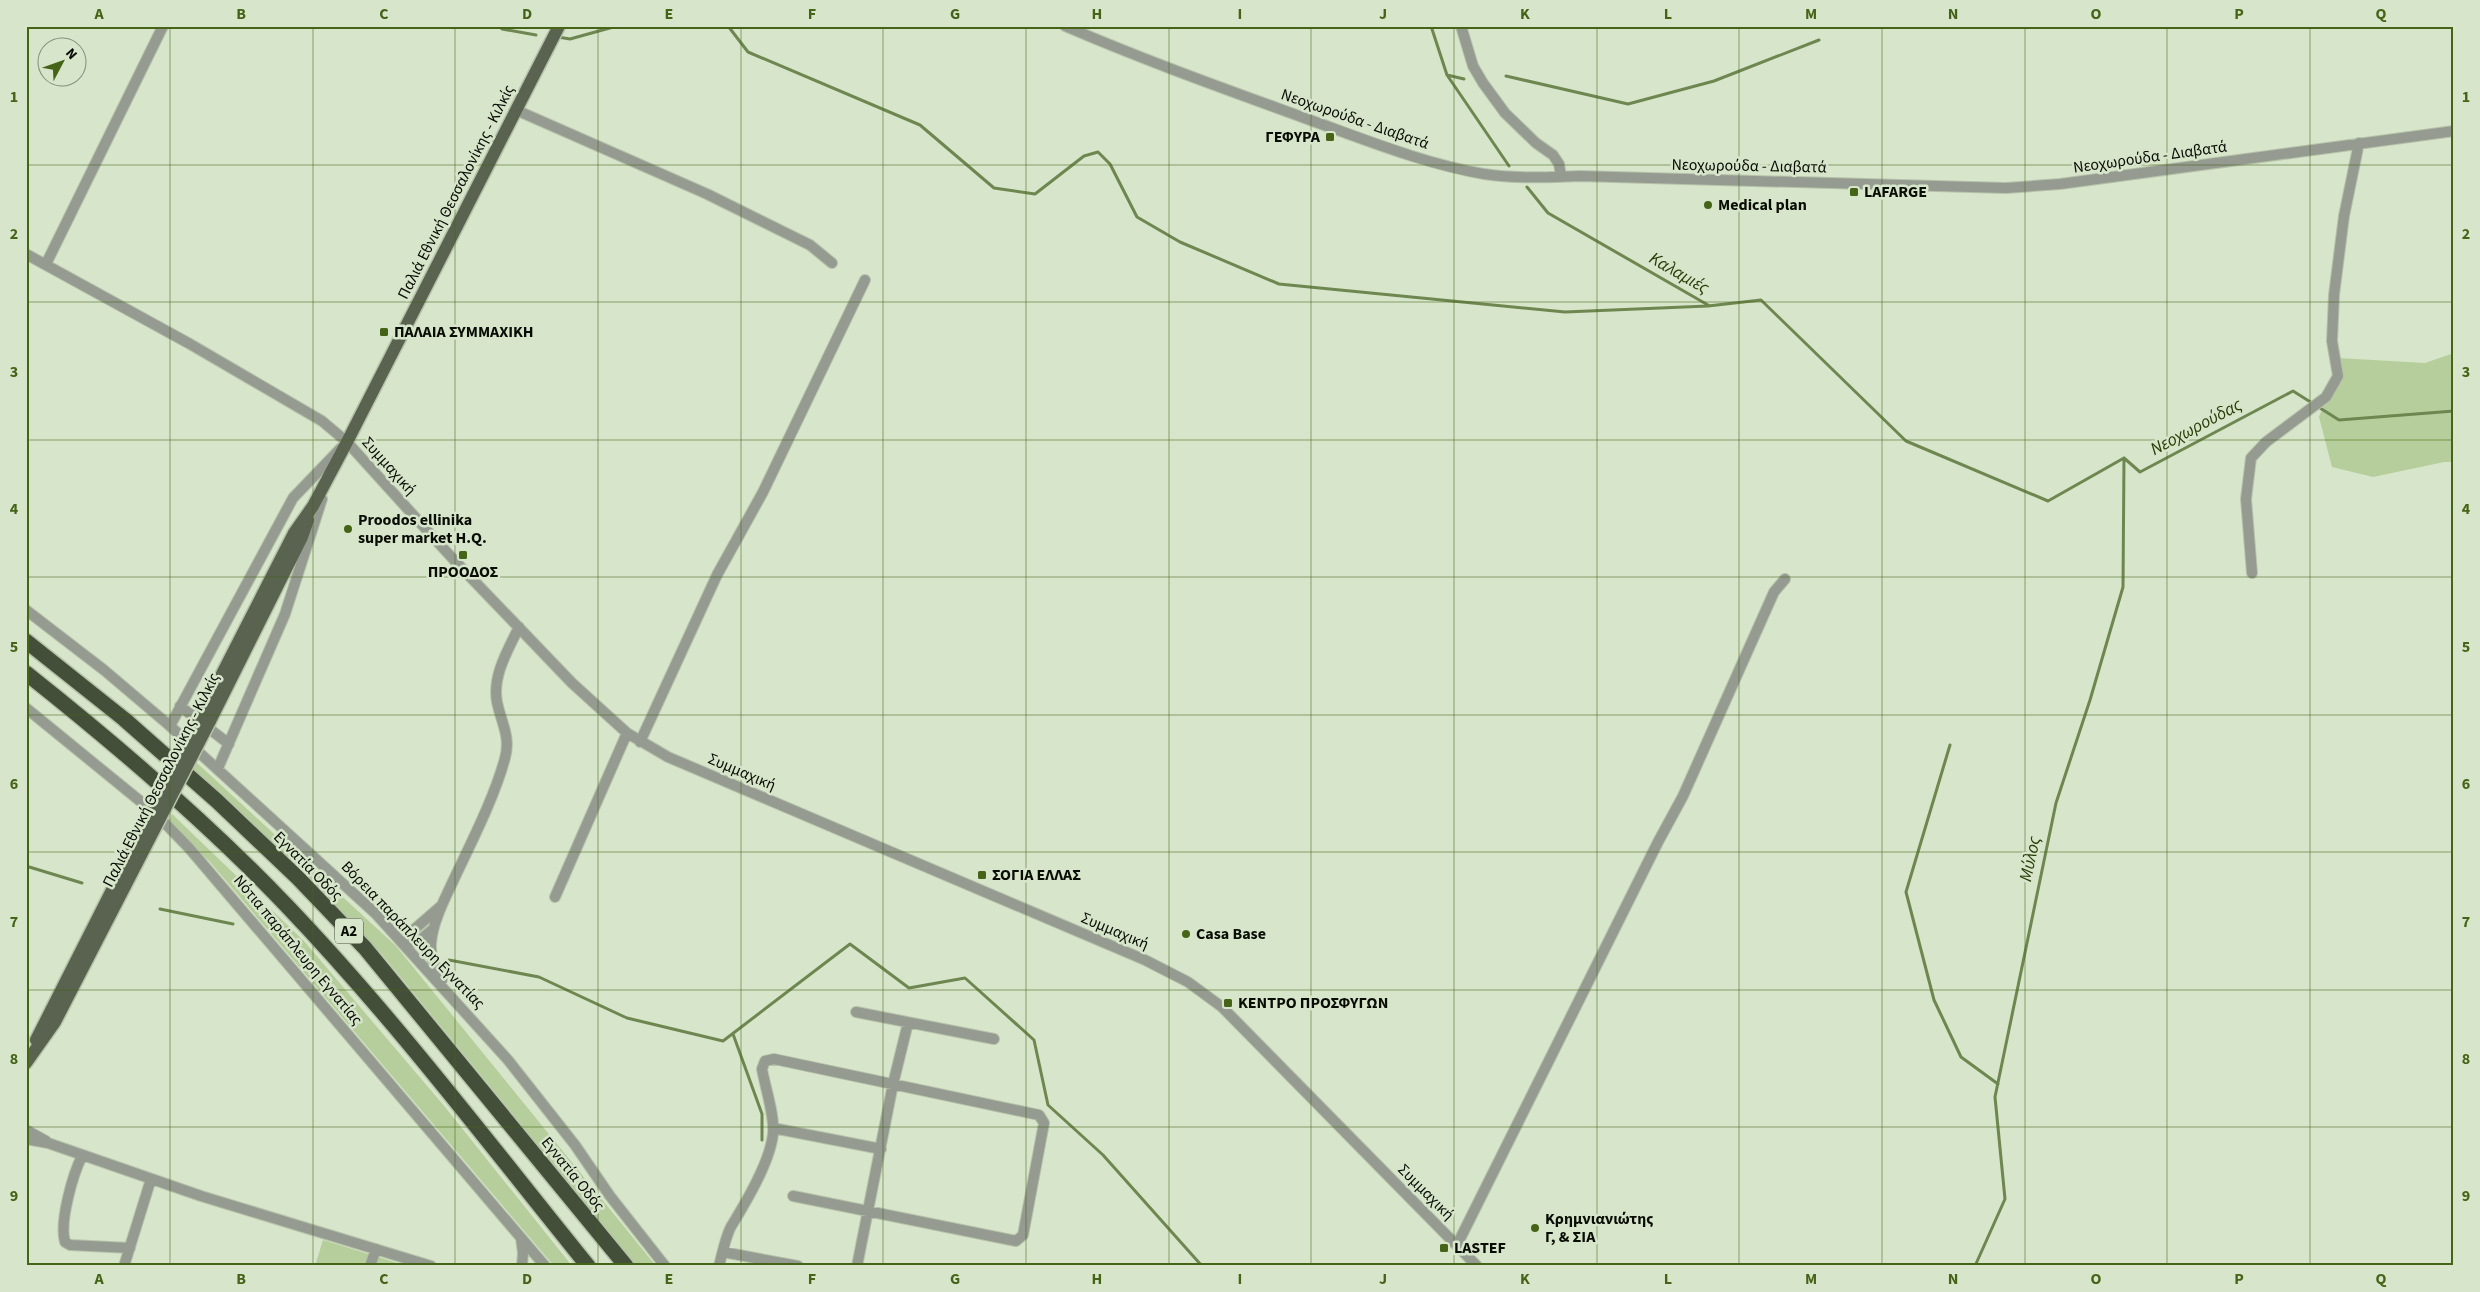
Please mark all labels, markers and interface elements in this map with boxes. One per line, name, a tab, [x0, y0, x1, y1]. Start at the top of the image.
text: A	[93, 3, 104, 25]
text: B	[236, 3, 246, 25]
text: C	[379, 3, 389, 25]
text: D	[522, 3, 532, 25]
text: E	[665, 3, 673, 25]
text: F	[808, 3, 816, 25]
text: G	[950, 3, 960, 25]
text: H	[1092, 3, 1102, 25]
text: I	[1238, 3, 1242, 25]
text: J	[1379, 3, 1387, 25]
text: K	[1520, 3, 1530, 25]
text: L	[1664, 3, 1672, 25]
text: M	[1805, 3, 1817, 25]
text: N	[1948, 3, 1958, 25]
text: O	[2091, 3, 2102, 25]
text: P	[2234, 3, 2244, 25]
text: Q	[2376, 3, 2387, 25]
north arrow	[38, 38, 88, 88]
text: N	[60, 44, 82, 64]
street label: Παλιά Εθνική Θεσσαλονίκης - Κιλκίς	[392, 81, 520, 303]
street label: Νεοχωρούδα - Διαβατά	[1278, 83, 1432, 155]
text: 1	[10, 86, 18, 108]
text: 1	[2462, 86, 2470, 108]
place label: ΓΕΦΥΡΑ	[1265, 126, 1321, 148]
marker: ΓΕΦΥΡΑ	[1324, 131, 1336, 143]
street label: Νεοχωρούδα - Διαβατά	[2072, 135, 2228, 179]
street label: Νεοχωρούδα - Διαβατά	[1671, 154, 1827, 178]
place label: LAFARGE	[1864, 181, 1927, 203]
marker: LAFARGE	[1848, 186, 1860, 198]
place label: Medical plan	[1718, 194, 1807, 216]
marker: Medical plan	[1702, 199, 1714, 211]
text: 2	[10, 223, 18, 245]
text: 2	[2462, 223, 2470, 245]
water label: Καλαμιές	[1645, 246, 1714, 300]
place label: ΠΑΛΑΙΑ ΣΥΜΜΑΧΙΚΗ	[394, 321, 534, 343]
marker: ΠΑΛΑΙΑ ΣΥΜΜΑΧΙΚΗ	[378, 326, 390, 338]
text: 3	[10, 361, 18, 383]
text: 3	[2462, 361, 2470, 383]
water label: Νεοχωρούδας	[2146, 392, 2247, 462]
street label: Συμμαχική	[357, 432, 421, 500]
text: 4	[10, 498, 19, 520]
text: 4	[2462, 498, 2471, 520]
place label: Proodos ellinika super market H.Q.	[358, 509, 487, 549]
marker: Proodos ellinika super market H.Q.	[342, 523, 354, 535]
marker: ΠΡΟΟΔΟΣ	[457, 549, 469, 561]
place label: ΠΡΟΟΔΟΣ	[428, 561, 499, 583]
text: 5	[10, 636, 18, 658]
text: 5	[2462, 636, 2470, 658]
street label: Παλιά Εθνική Θεσσαλονίκης - Κιλκίς	[97, 669, 225, 891]
street label: Συμμαχική	[705, 748, 779, 796]
text: 6	[10, 773, 18, 795]
text: 6	[2462, 773, 2470, 795]
street label: Εγνατία Οδός	[268, 826, 348, 906]
water label: Μύλος	[2013, 834, 2047, 884]
street label: Βόρεια παράπλευρη Εγνατίας	[336, 856, 490, 1014]
place label: ΣΟΓΙΑ ΕΛΛΑΣ	[992, 864, 1081, 886]
marker: ΣΟΓΙΑ ΕΛΛΑΣ	[976, 869, 988, 881]
street label: Νότια παράπλευρη Εγνατίας	[228, 870, 368, 1030]
street label: Συμμαχική	[1078, 907, 1152, 955]
text: 7	[10, 911, 18, 933]
text: 7	[2462, 911, 2470, 933]
road number: Α2	[335, 918, 363, 944]
place label: Casa Base	[1196, 923, 1266, 945]
marker: Casa Base	[1180, 928, 1192, 940]
place label: ΚΕΝΤΡΟ ΠΡΟΣΦΥΓΩΝ	[1238, 992, 1388, 1014]
marker: ΚΕΝΤΡΟ ΠΡΟΣΦΥΓΩΝ	[1222, 997, 1234, 1009]
text: 8	[10, 1048, 18, 1070]
text: 8	[2462, 1048, 2470, 1070]
street label: Εγνατία Οδός	[536, 1132, 610, 1216]
street label: Συμμαχική	[1393, 1159, 1459, 1225]
text: 9	[10, 1185, 18, 1207]
text: 9	[2462, 1185, 2470, 1207]
place label: Κρημνιανιώτης Γ, & ΣΙΑ	[1545, 1208, 1653, 1248]
marker: Κρημνιανιώτης Γ, & ΣΙΑ	[1529, 1222, 1541, 1234]
place label: LASTEF	[1454, 1237, 1506, 1259]
marker: LASTEF	[1438, 1242, 1450, 1254]
text: A	[93, 1268, 104, 1290]
text: B	[236, 1268, 246, 1290]
text: C	[379, 1268, 389, 1290]
text: D	[522, 1268, 532, 1290]
text: E	[665, 1268, 673, 1290]
text: F	[808, 1268, 816, 1290]
text: G	[950, 1268, 960, 1290]
text: H	[1092, 1268, 1102, 1290]
text: I	[1238, 1268, 1242, 1290]
text: J	[1379, 1268, 1387, 1290]
text: K	[1520, 1268, 1530, 1290]
text: L	[1664, 1268, 1672, 1290]
text: M	[1805, 1268, 1817, 1290]
text: N	[1948, 1268, 1958, 1290]
text: O	[2091, 1268, 2102, 1290]
text: P	[2234, 1268, 2244, 1290]
text: Q	[2376, 1268, 2387, 1290]

